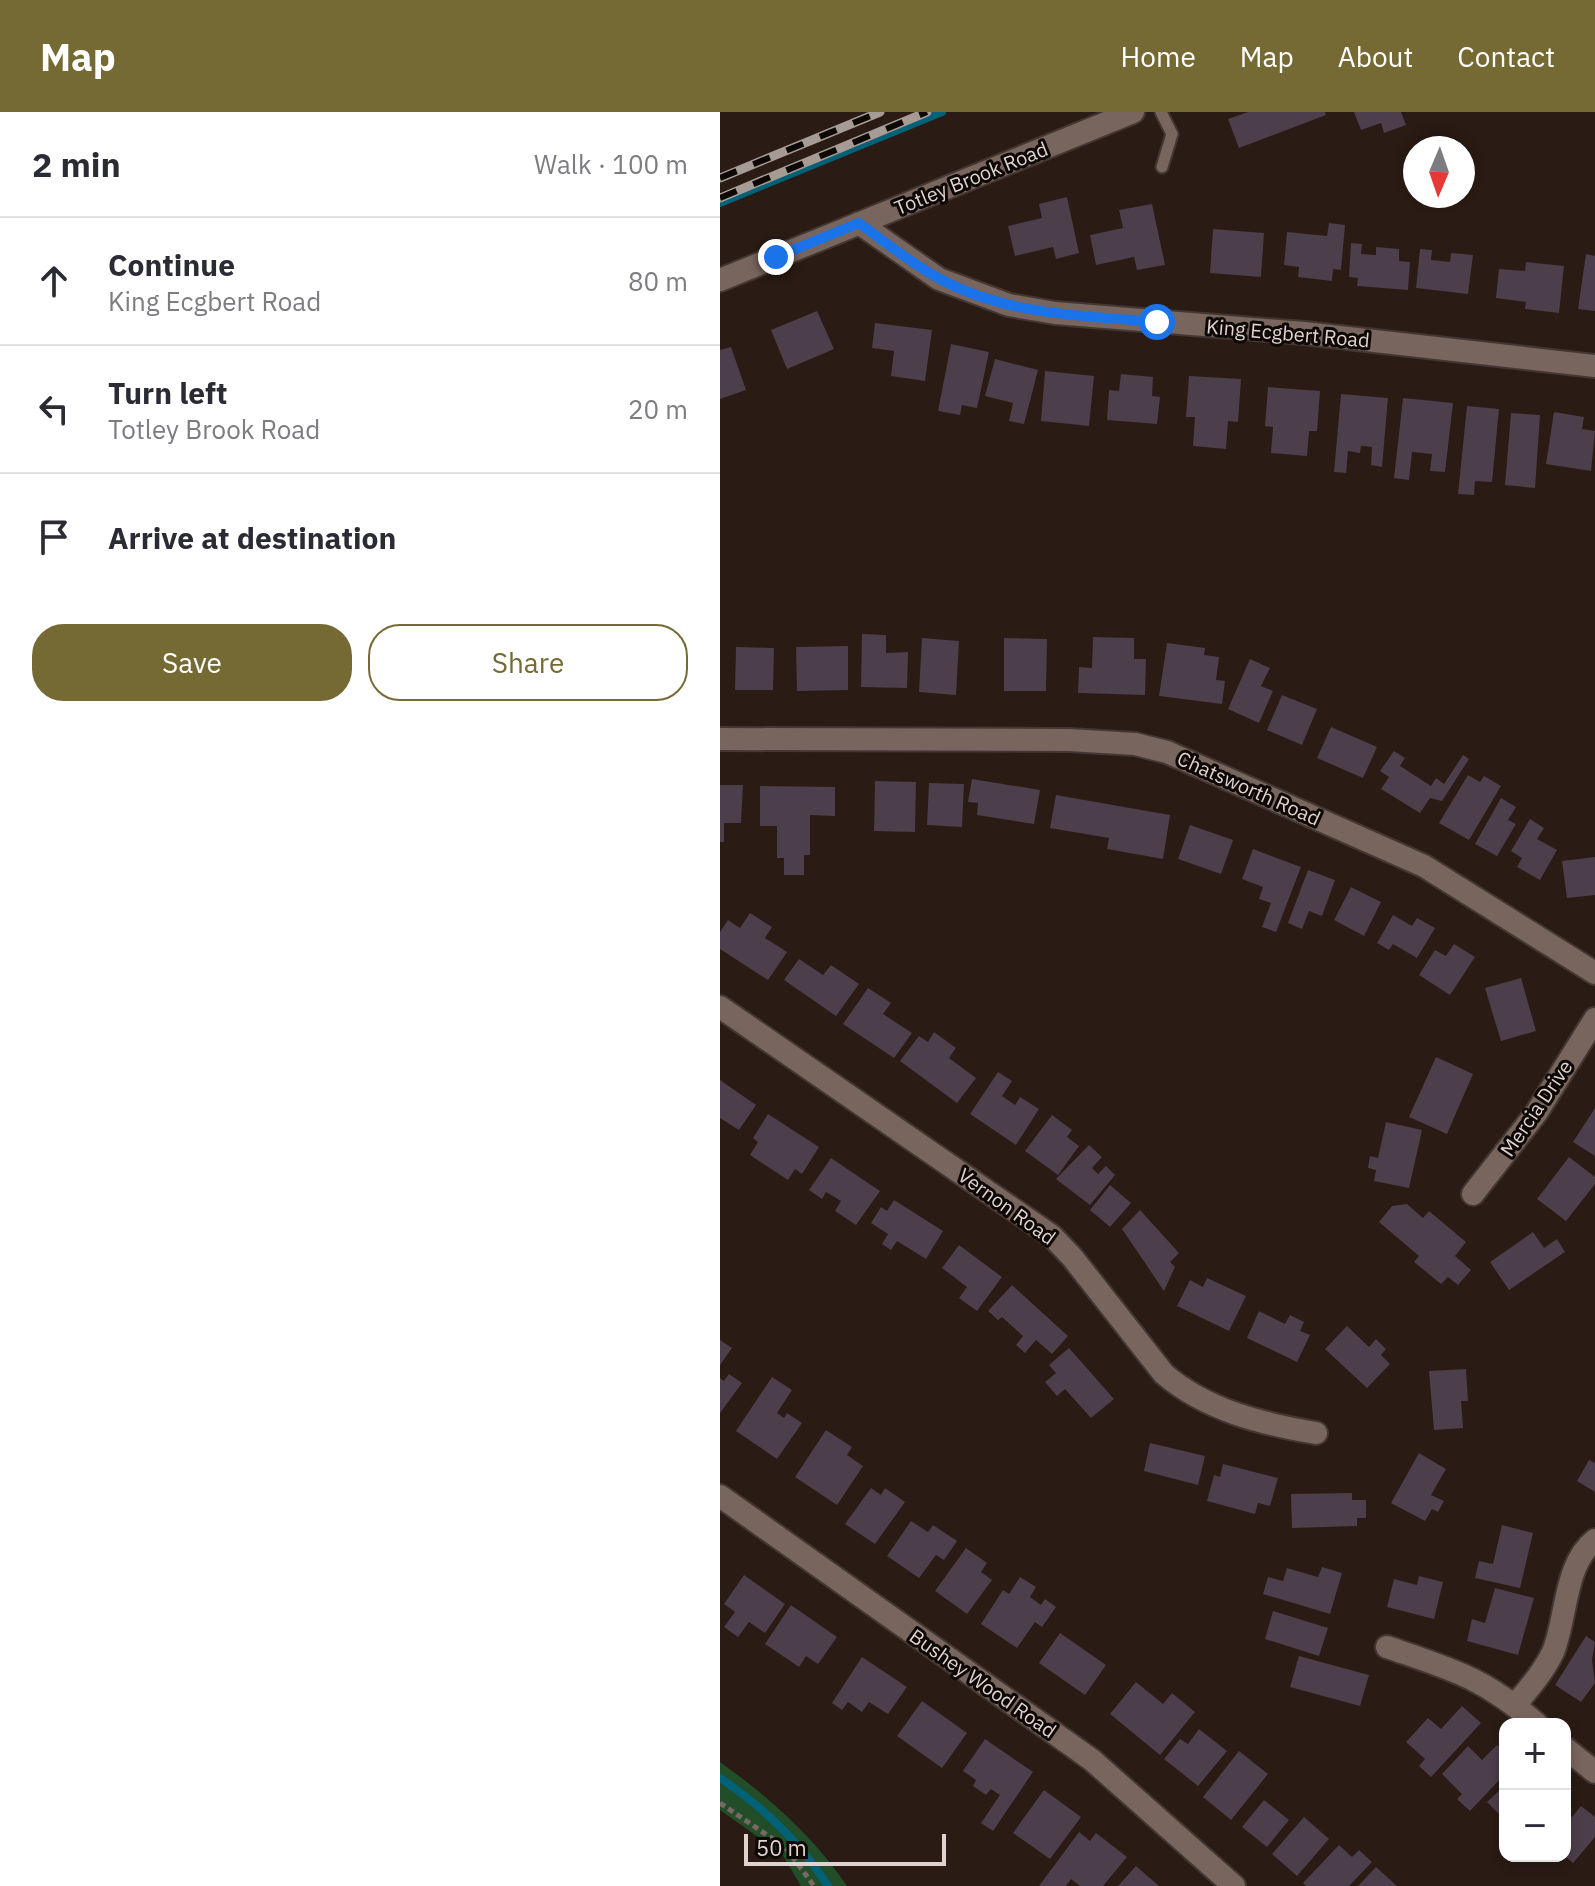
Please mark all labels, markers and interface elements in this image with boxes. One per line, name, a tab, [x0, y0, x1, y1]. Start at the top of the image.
text: Map	[40, 32, 116, 81]
text: Home	[1120, 38, 1196, 75]
text: Map	[1240, 38, 1294, 75]
text: About	[1338, 38, 1413, 75]
text: Contact	[1457, 38, 1555, 75]
street label: Totley Brook Road	[890, 135, 1052, 221]
north arrow	[1403, 136, 1475, 208]
text: 2 min	[32, 142, 121, 186]
text: Walk · 100 m	[534, 147, 688, 181]
route end	[758, 239, 794, 275]
text: Continue	[108, 245, 235, 284]
icon: ahead	[32, 259, 76, 303]
text: 80 m	[628, 264, 688, 298]
text: King Ecgbert Road	[108, 284, 321, 318]
route start	[1139, 304, 1175, 340]
street label: King Ecgbert Road	[1205, 312, 1371, 354]
text: Turn left	[108, 373, 227, 412]
icon: left	[32, 387, 76, 431]
text: 20 m	[628, 392, 688, 426]
text: Totley Brook Road	[108, 412, 320, 446]
icon: arrive	[32, 515, 76, 559]
text: Arrive at destination	[108, 518, 396, 557]
button: Save	[32, 624, 352, 701]
button: Share	[368, 624, 688, 701]
street label: Chatsworth Road	[1173, 744, 1325, 832]
street label: Mercia Drive	[1494, 1054, 1578, 1162]
street label: Vernon Road	[953, 1161, 1061, 1251]
street label: Bushey Wood Road	[904, 1622, 1062, 1744]
map controls	[1499, 1718, 1571, 1862]
button: +	[1499, 1718, 1571, 1790]
button: −	[1499, 1790, 1571, 1862]
scale bar	[744, 1830, 946, 1866]
text: 50 m	[756, 1833, 807, 1862]

